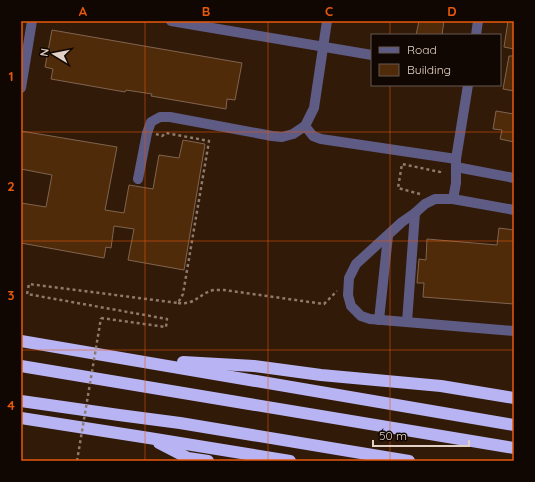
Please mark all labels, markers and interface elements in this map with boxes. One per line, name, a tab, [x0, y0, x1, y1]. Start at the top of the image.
text: A	[79, 3, 88, 19]
text: B	[202, 3, 210, 19]
text: C	[325, 3, 333, 19]
text: D	[447, 3, 457, 19]
north arrow	[34, 34, 74, 74]
legend	[371, 34, 501, 86]
text: Road	[407, 42, 437, 57]
text: N	[37, 47, 52, 57]
text: Building	[407, 62, 451, 77]
text: 1	[8, 68, 14, 84]
text: 2	[7, 178, 15, 194]
text: 3	[8, 287, 15, 303]
text: 4	[7, 397, 15, 413]
scale bar	[373, 422, 469, 448]
text: 50 m	[379, 428, 407, 443]

